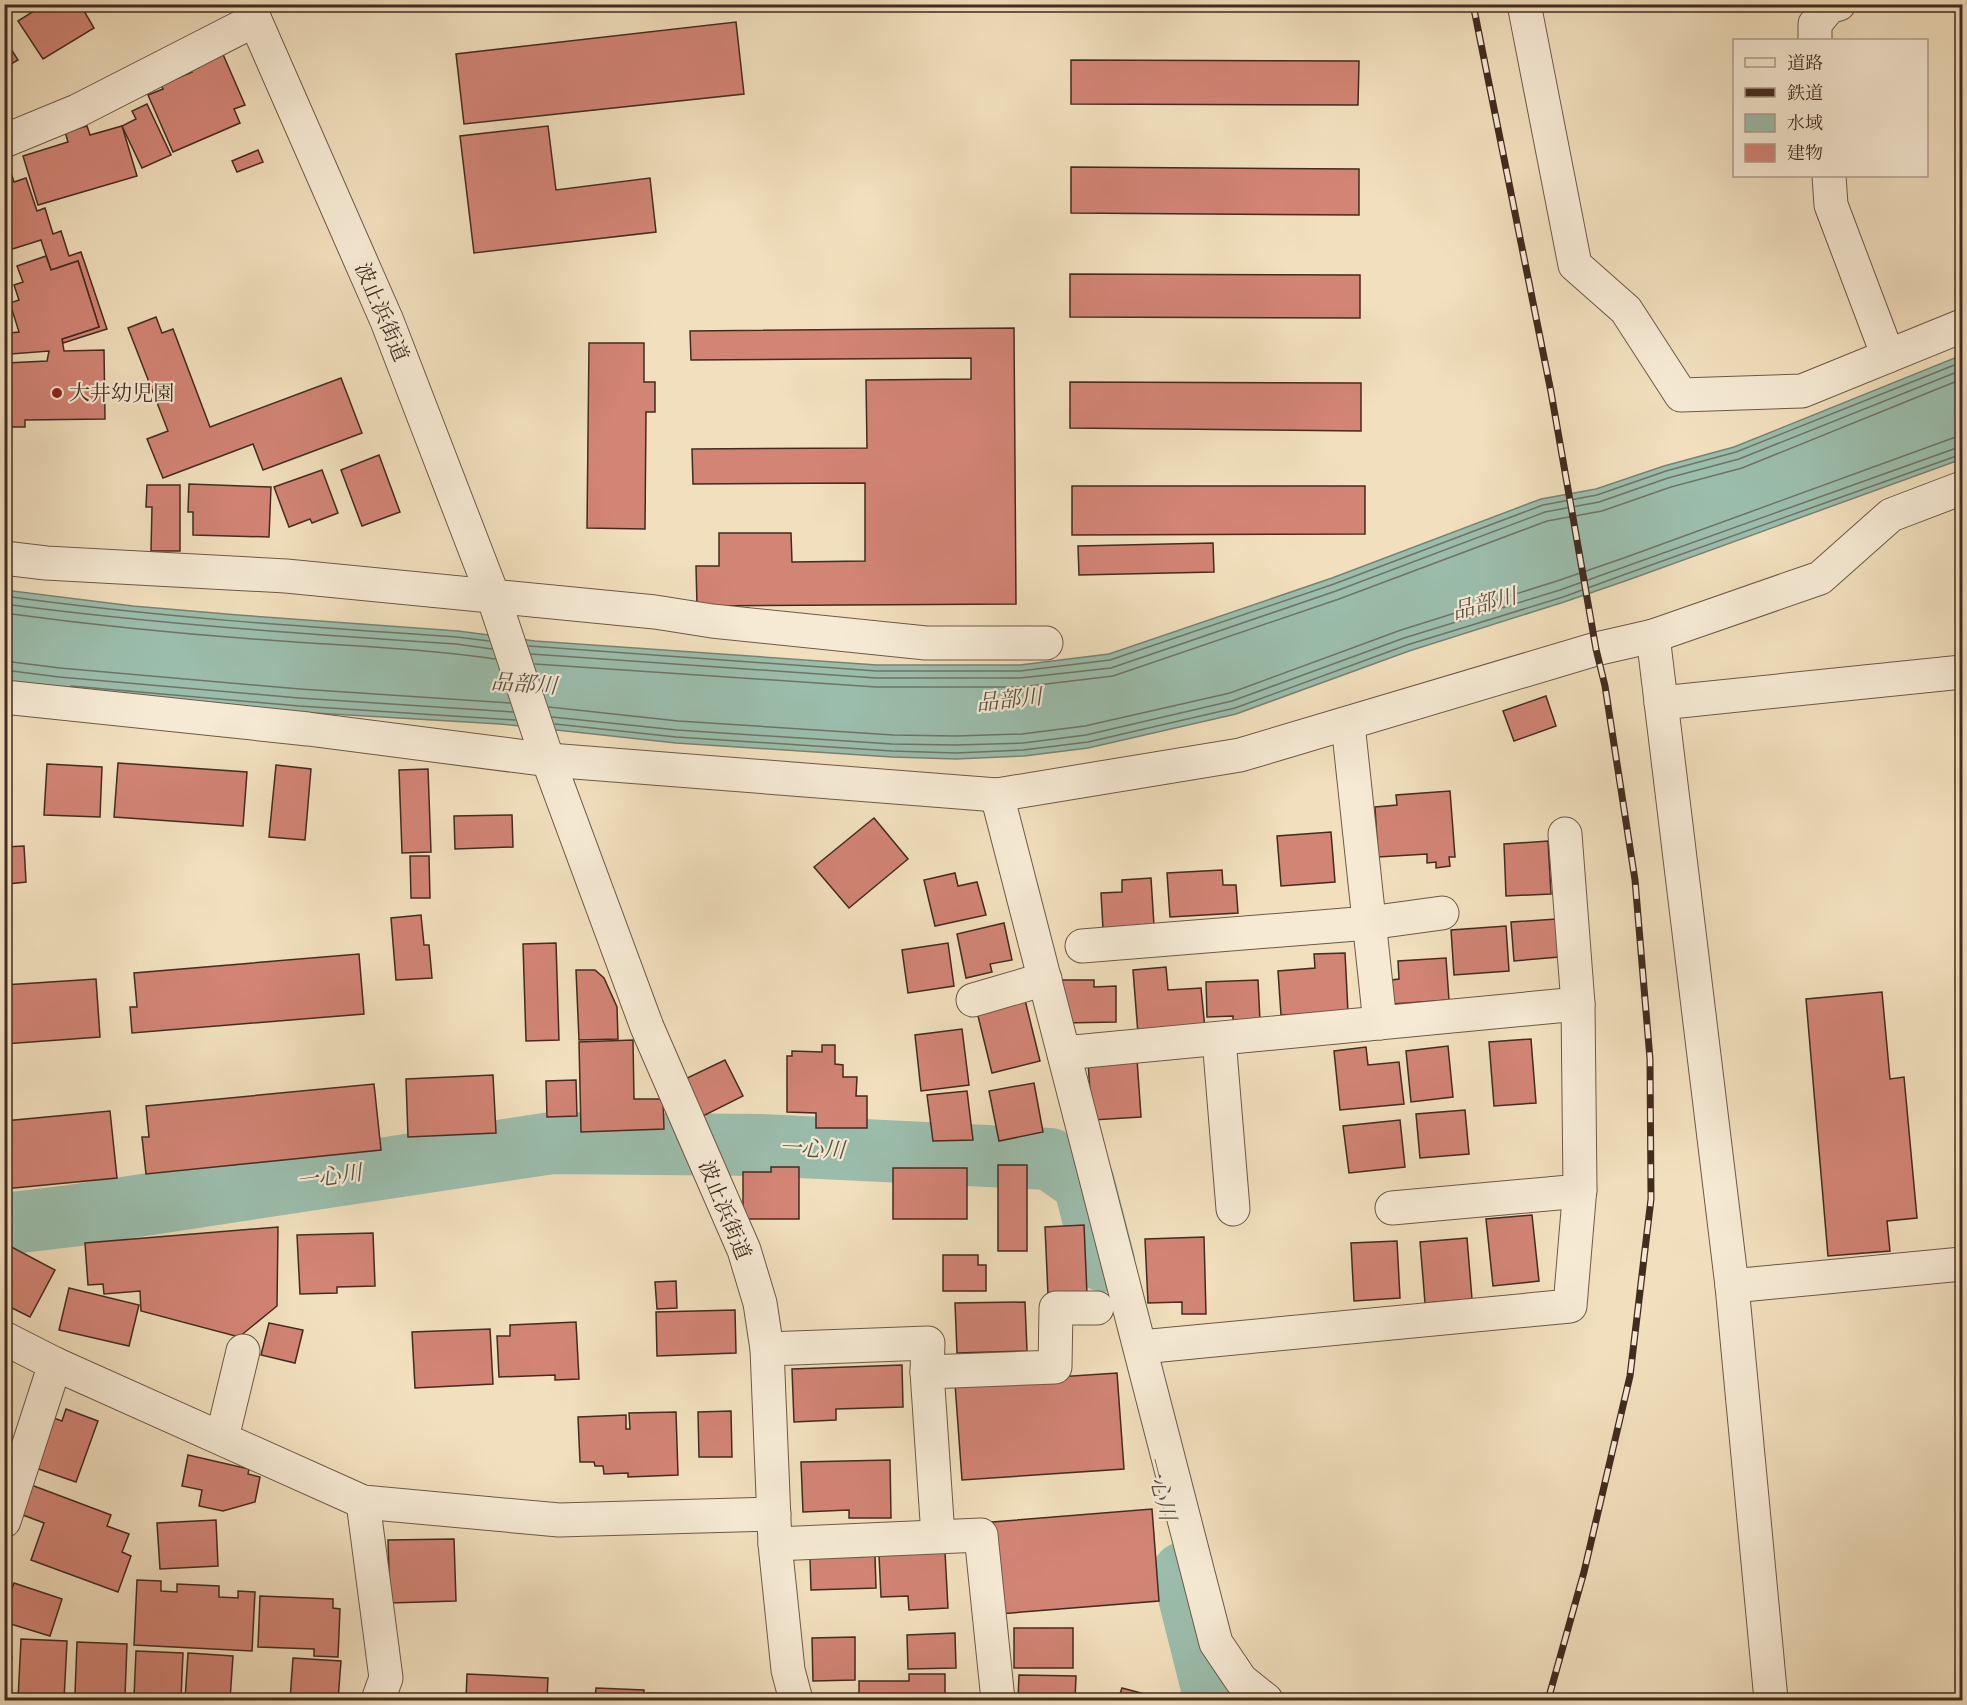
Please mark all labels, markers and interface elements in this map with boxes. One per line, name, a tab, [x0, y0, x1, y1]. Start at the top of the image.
legend	[1733, 39, 1928, 177]
text: 道路	[1787, 52, 1823, 74]
text: 鉄道	[1787, 82, 1823, 104]
text: 水域	[1787, 112, 1823, 134]
text: 建物	[1787, 142, 1823, 164]
street label: 波止浜街道	[350, 259, 414, 365]
place label: 大井幼児園	[69, 380, 174, 406]
marker: 大井幼児園	[50, 386, 64, 400]
water label: 品部川	[1449, 581, 1521, 625]
water label: 品部川	[490, 668, 560, 699]
water label: 品部川	[975, 682, 1045, 716]
water label: 一心川	[778, 1133, 848, 1164]
street label: 波止浜街道	[693, 1156, 757, 1264]
water label: 一心川	[295, 1158, 366, 1194]
water label: 一心川	[1139, 1453, 1182, 1525]

